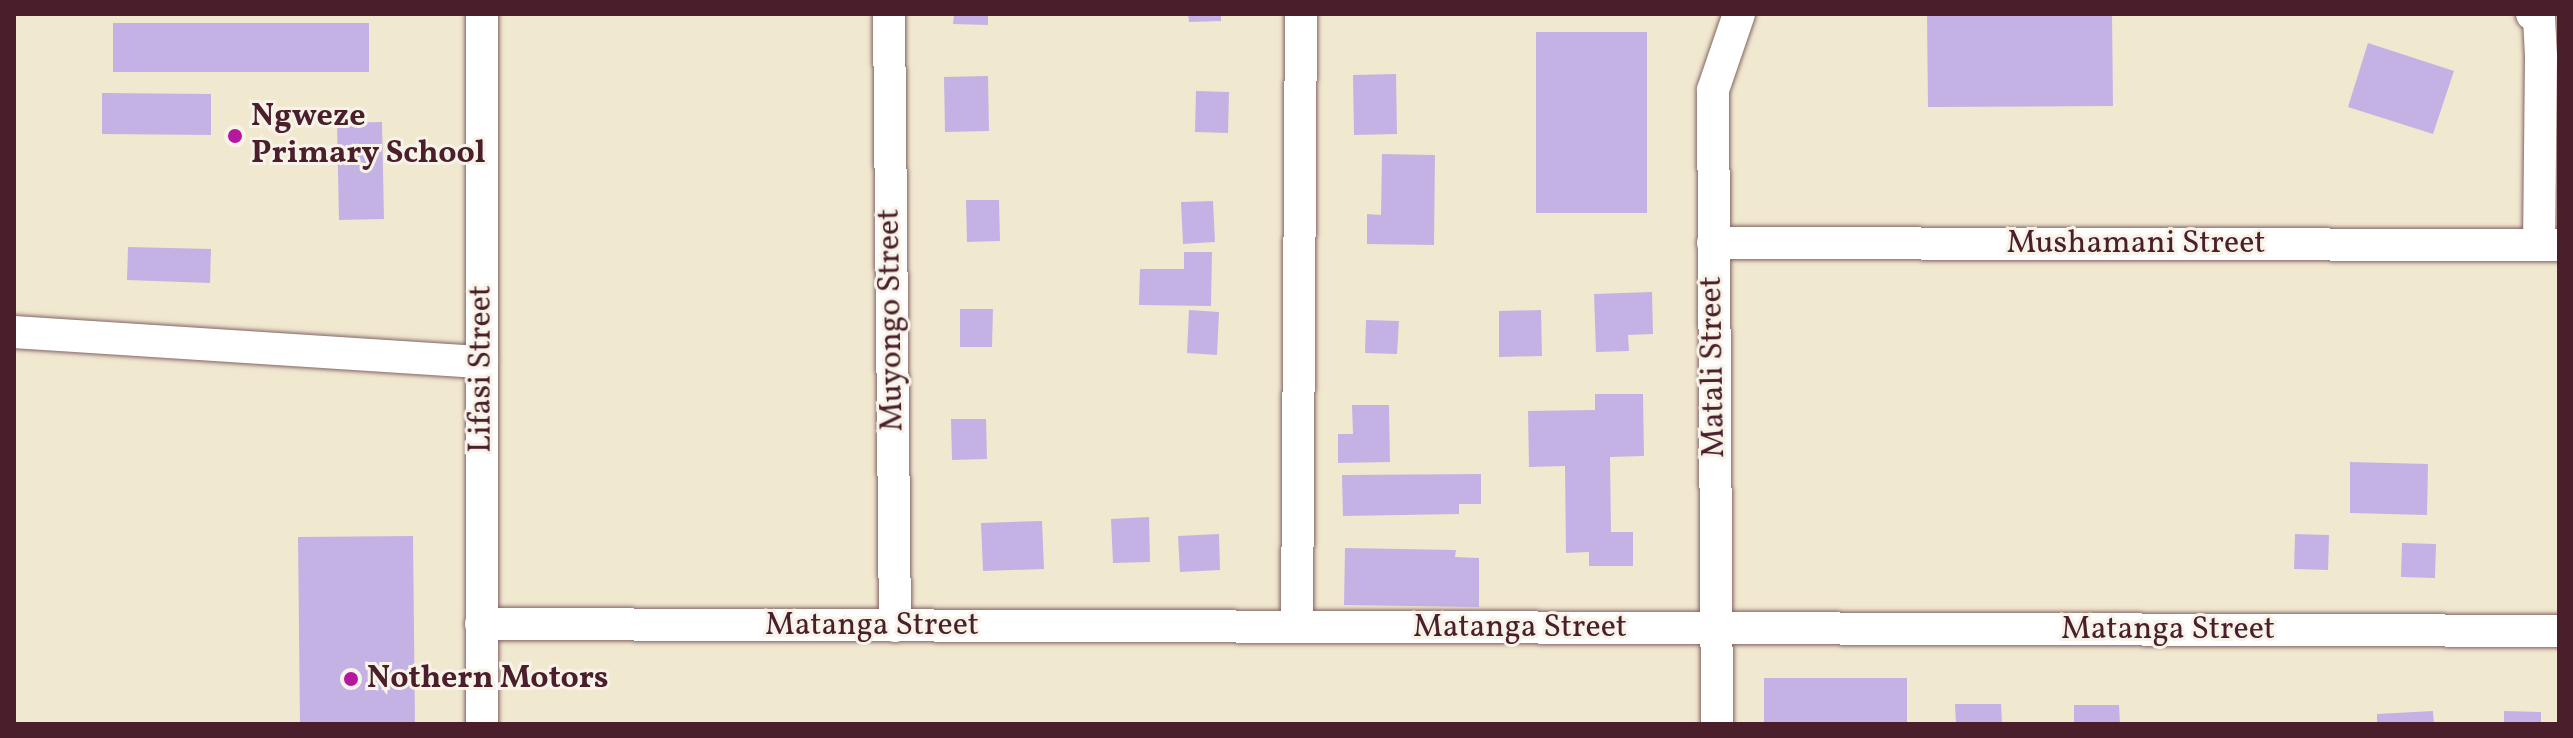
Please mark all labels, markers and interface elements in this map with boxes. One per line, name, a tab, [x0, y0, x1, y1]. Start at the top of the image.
place label: Ngweze Primary School	[251, 99, 486, 174]
marker: Ngweze Primary School	[226, 127, 244, 145]
street label: Muyongo Street	[871, 208, 913, 432]
street label: Mushamani Street	[2006, 225, 2266, 263]
street label: Matali Street	[1693, 276, 1735, 458]
street label: Lifasi Street	[463, 285, 501, 453]
street label: Matanga Street	[765, 607, 979, 645]
street label: Matanga Street	[1413, 609, 1627, 647]
street label: Matanga Street	[2061, 611, 2275, 649]
place label: Nothern Motors	[367, 660, 609, 698]
marker: Nothern Motors	[342, 670, 360, 688]

